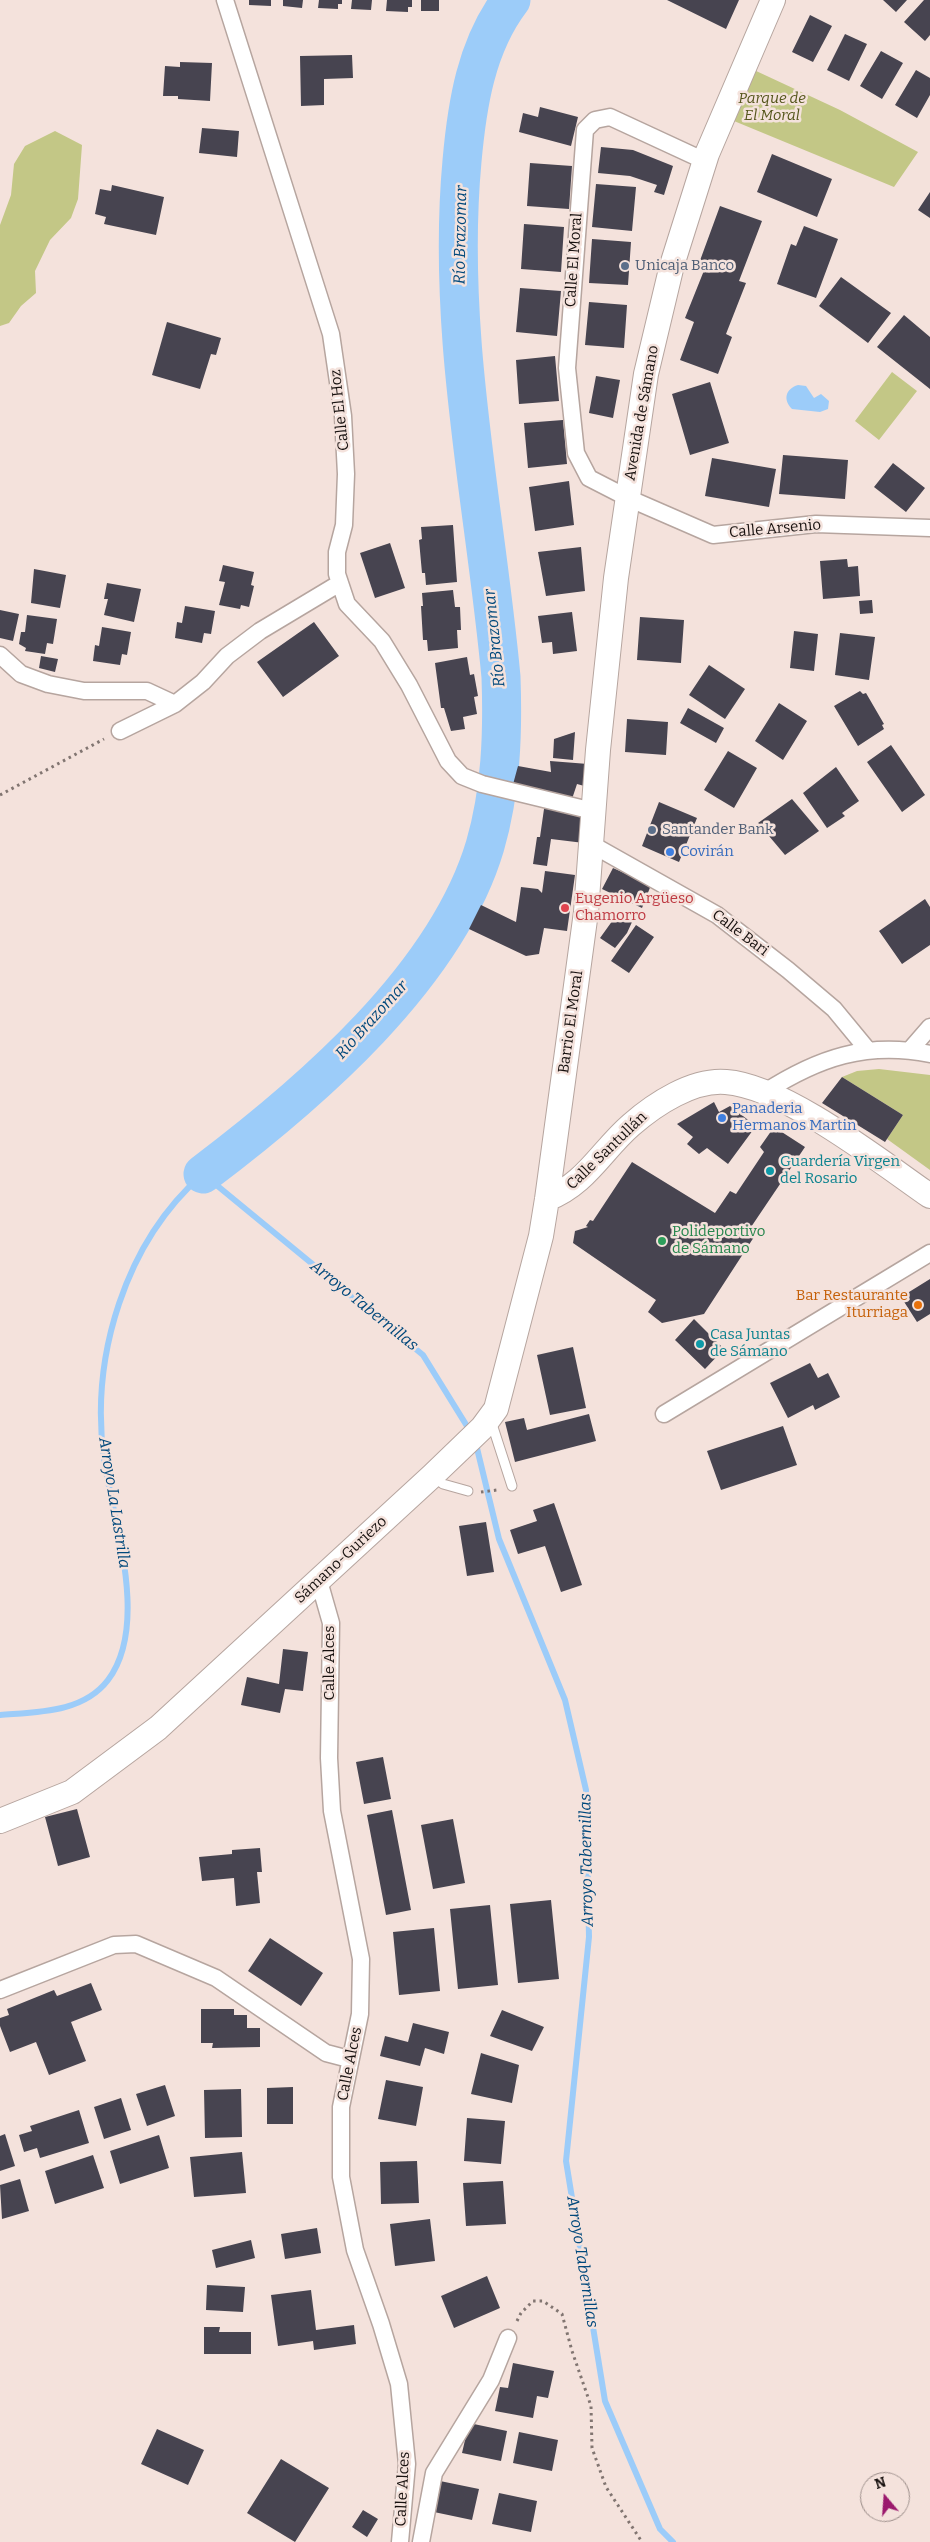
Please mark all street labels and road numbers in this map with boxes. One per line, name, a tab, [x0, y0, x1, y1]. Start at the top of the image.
street label: Calle El Moral	[562, 212, 586, 308]
street label: Avenida de Sámano	[621, 344, 663, 482]
street label: Calle El Hoz	[327, 368, 353, 452]
street label: Calle Arsenio	[728, 516, 822, 542]
street label: Calle Bari	[708, 906, 772, 960]
street label: Barrio El Moral	[555, 969, 587, 1075]
street label: Calle Santullán	[563, 1108, 651, 1194]
street label: Sámano-Guriezo	[291, 1513, 391, 1607]
street label: Calle Alces	[321, 1626, 339, 1700]
street label: Calle Alces	[334, 2025, 366, 2103]
street label: Calle Alces	[392, 2451, 414, 2527]

